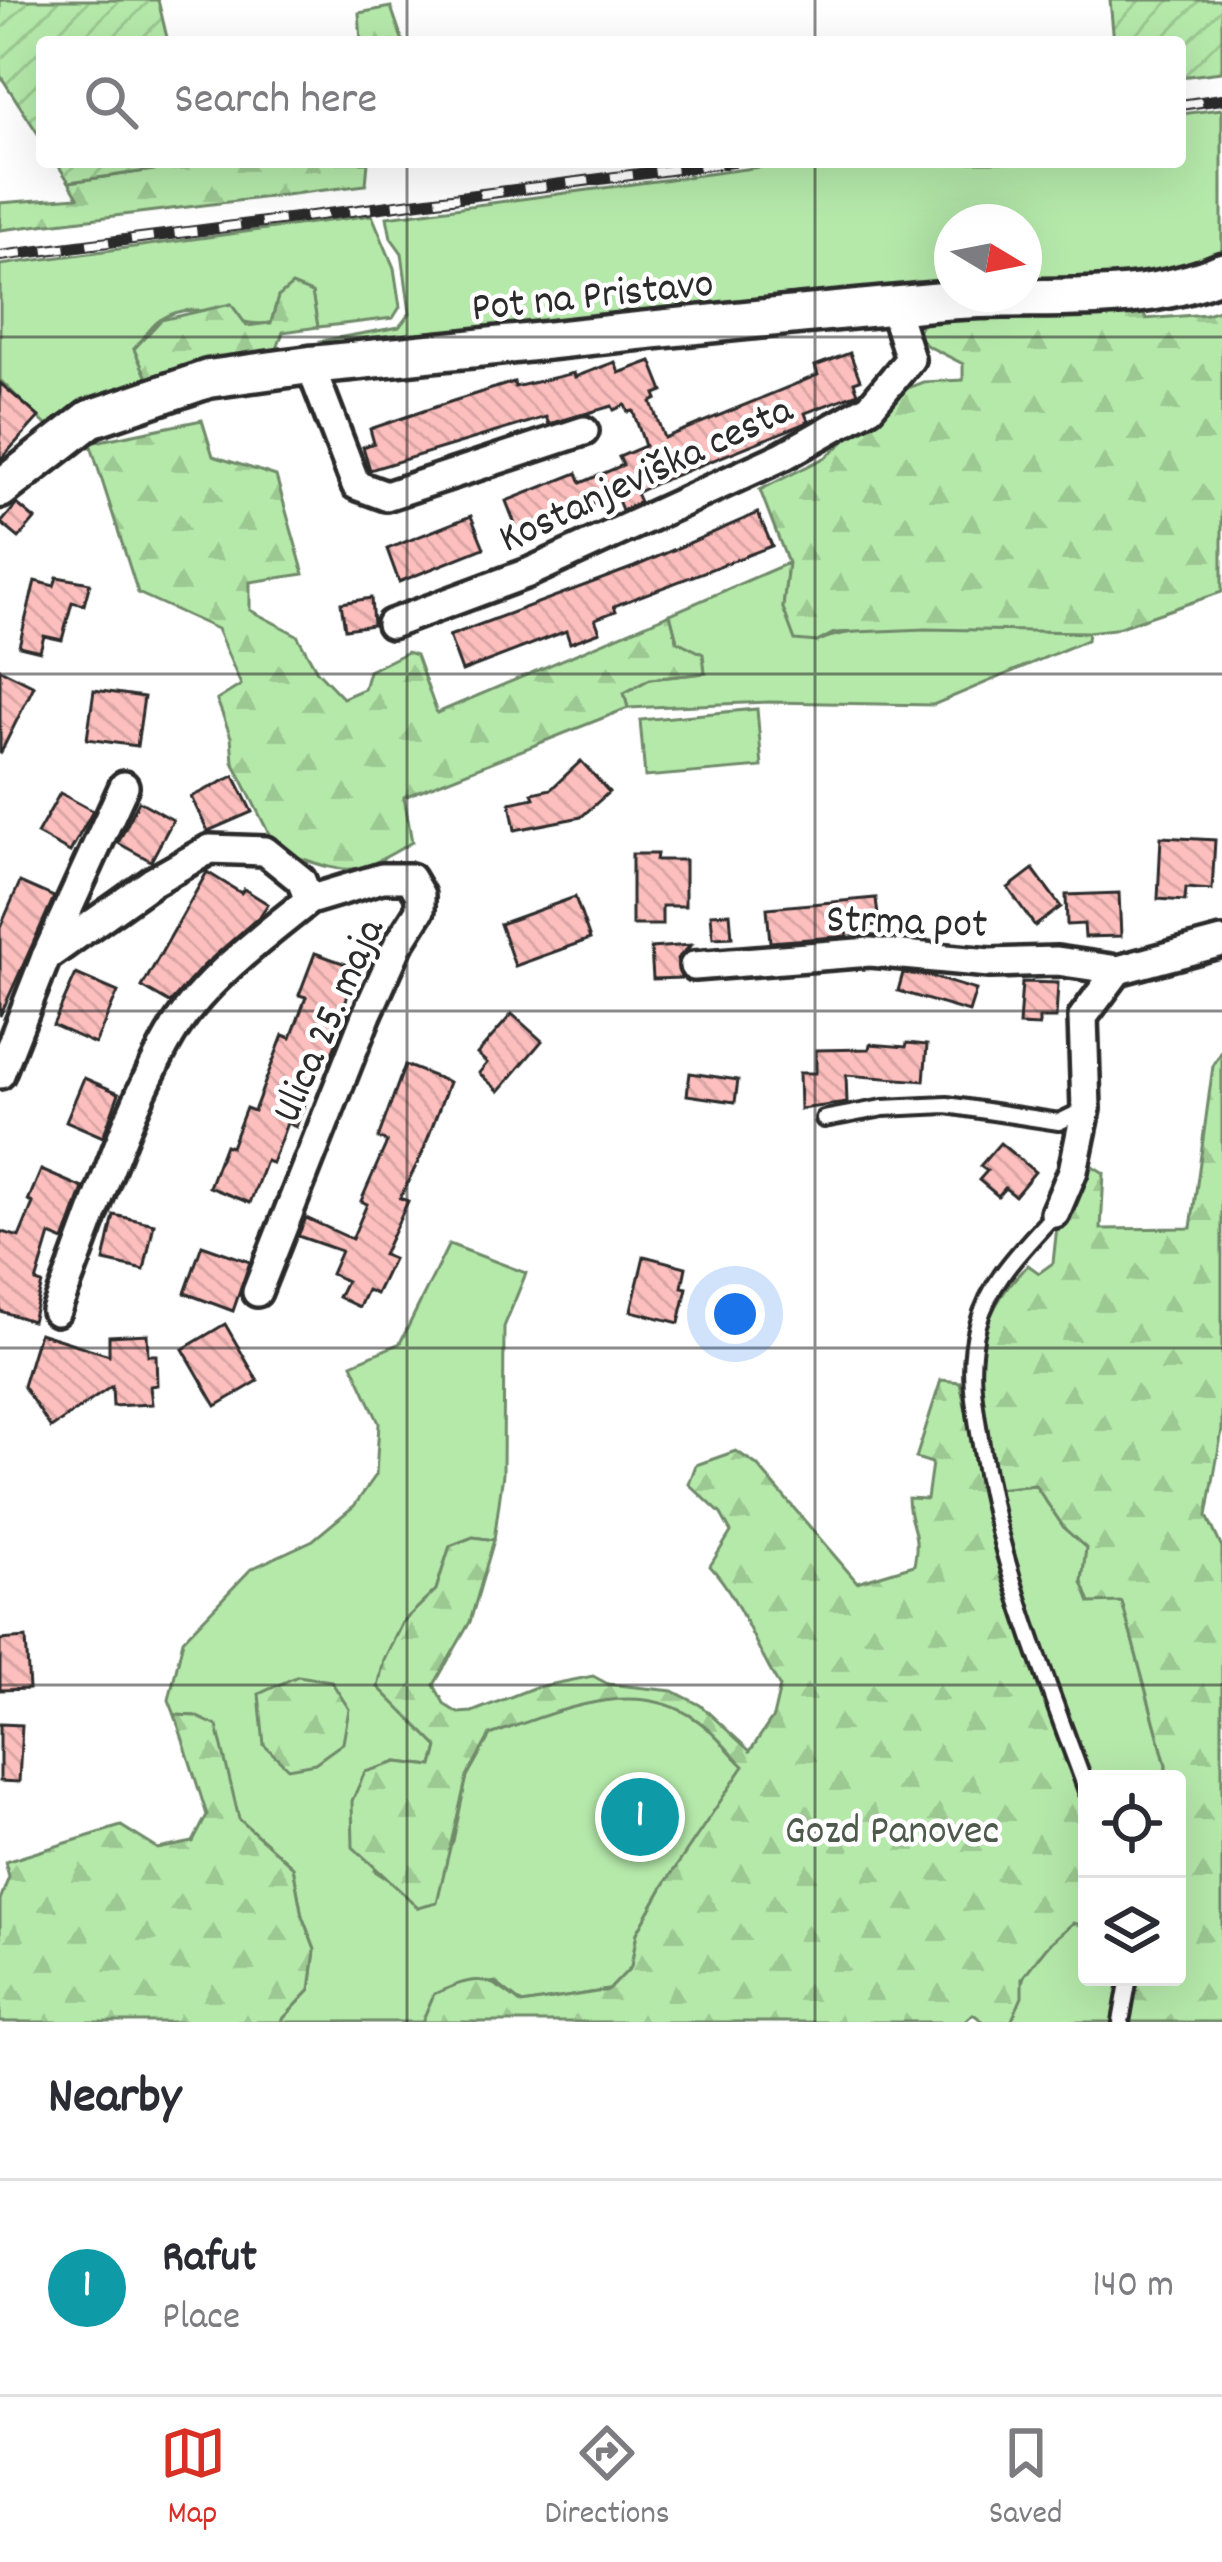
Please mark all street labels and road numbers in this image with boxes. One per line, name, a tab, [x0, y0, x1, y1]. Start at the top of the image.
street label: Pot na Pristavo	[469, 256, 717, 341]
street label: Kostanjeviška cesta	[490, 382, 805, 572]
street label: Strma pot	[825, 892, 988, 958]
street label: Ulica 25. maja	[260, 909, 404, 1134]

